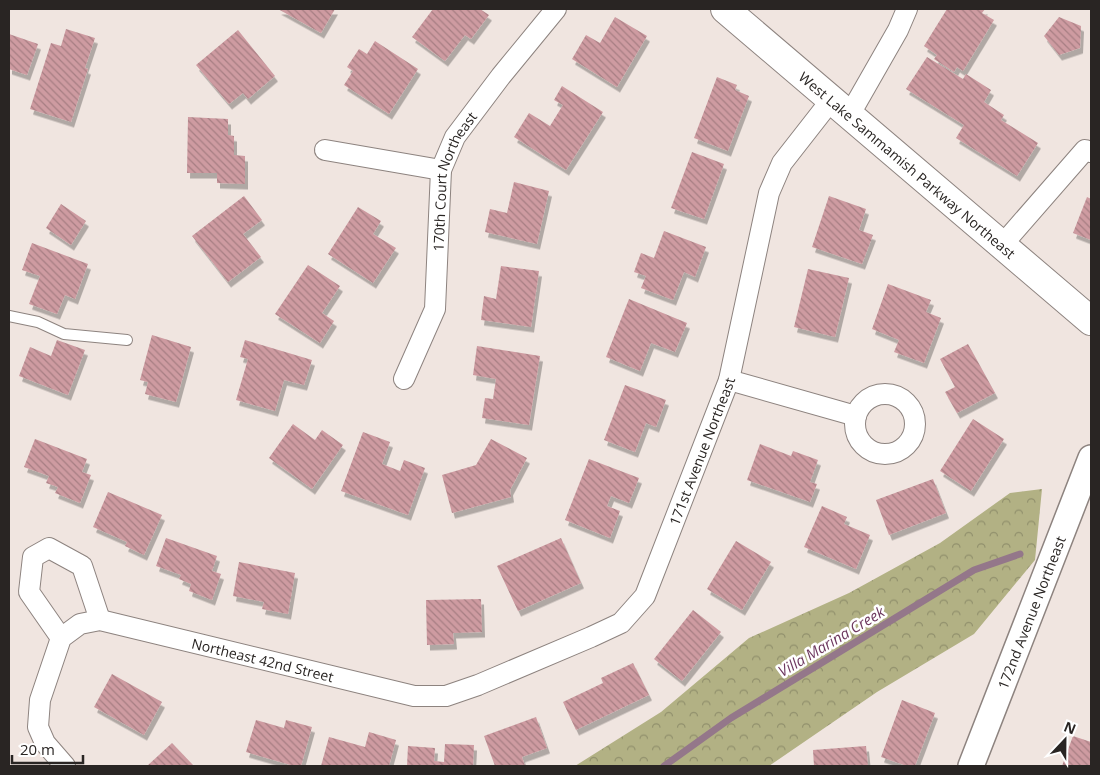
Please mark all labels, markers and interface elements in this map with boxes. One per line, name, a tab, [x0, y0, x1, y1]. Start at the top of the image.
street label: West Lake Sammamish Parkway Northeast	[795, 67, 1020, 262]
street label: 170th Court Northeast	[428, 107, 481, 252]
street label: 171st Avenue Northeast	[664, 375, 739, 528]
street label: 172nd Avenue Northeast	[992, 533, 1069, 692]
water label: Villa Marina Creek	[774, 601, 888, 681]
street label: Northeast 42nd Street	[190, 633, 336, 686]
north arrow	[1040, 715, 1090, 765]
text: N	[1061, 717, 1079, 738]
scale bar	[12, 732, 84, 764]
text: 20 m	[20, 739, 55, 759]

